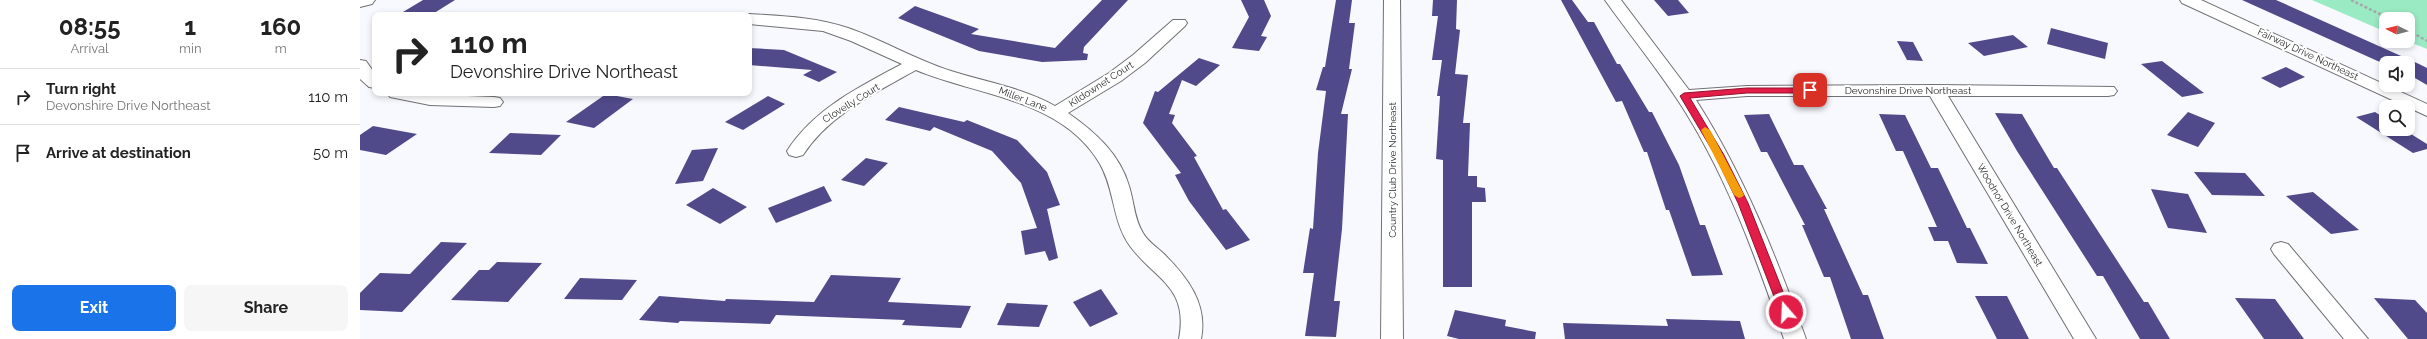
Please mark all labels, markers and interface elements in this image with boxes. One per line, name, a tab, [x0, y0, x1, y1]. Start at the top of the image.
text: 08:55	[59, 12, 120, 41]
text: 1	[184, 12, 196, 41]
text: 160	[260, 12, 301, 41]
north arrow	[2379, 12, 2415, 48]
map controls	[2379, 12, 2415, 136]
street label: Fairway Drive Northeast	[2256, 26, 2361, 82]
text: 110 m	[450, 27, 528, 60]
icon: right	[384, 28, 436, 80]
text: Arrival	[70, 41, 109, 56]
text: min	[179, 41, 201, 56]
text: m	[275, 41, 287, 56]
button: sound	[2379, 56, 2415, 92]
street label: Kildownet Court	[1067, 59, 1136, 109]
text: Devonshire Drive Northeast	[450, 61, 678, 82]
pin	[1793, 73, 1827, 107]
icon: arrive	[1799, 79, 1821, 101]
text: Turn right	[46, 80, 116, 98]
street label: Clovelly Court	[821, 81, 882, 125]
street label: Miller Lane	[997, 85, 1049, 113]
street label: Devonshire Drive Northeast	[1845, 85, 1972, 96]
icon: right	[12, 86, 34, 108]
text: 110 m	[308, 88, 348, 106]
text: Devonshire Drive Northeast	[46, 98, 211, 113]
button: search	[2379, 100, 2415, 136]
street label: Country Club Drive Northeast	[1387, 102, 1398, 238]
icon: arrive	[12, 142, 34, 164]
text: Arrive at destination	[46, 144, 191, 162]
text: 50 m	[313, 144, 348, 162]
street label: Woodnor Drive Northeast	[1975, 162, 2045, 269]
button: Exit	[12, 285, 176, 331]
button: Share	[184, 285, 348, 331]
position arrow	[1765, 291, 1807, 333]

